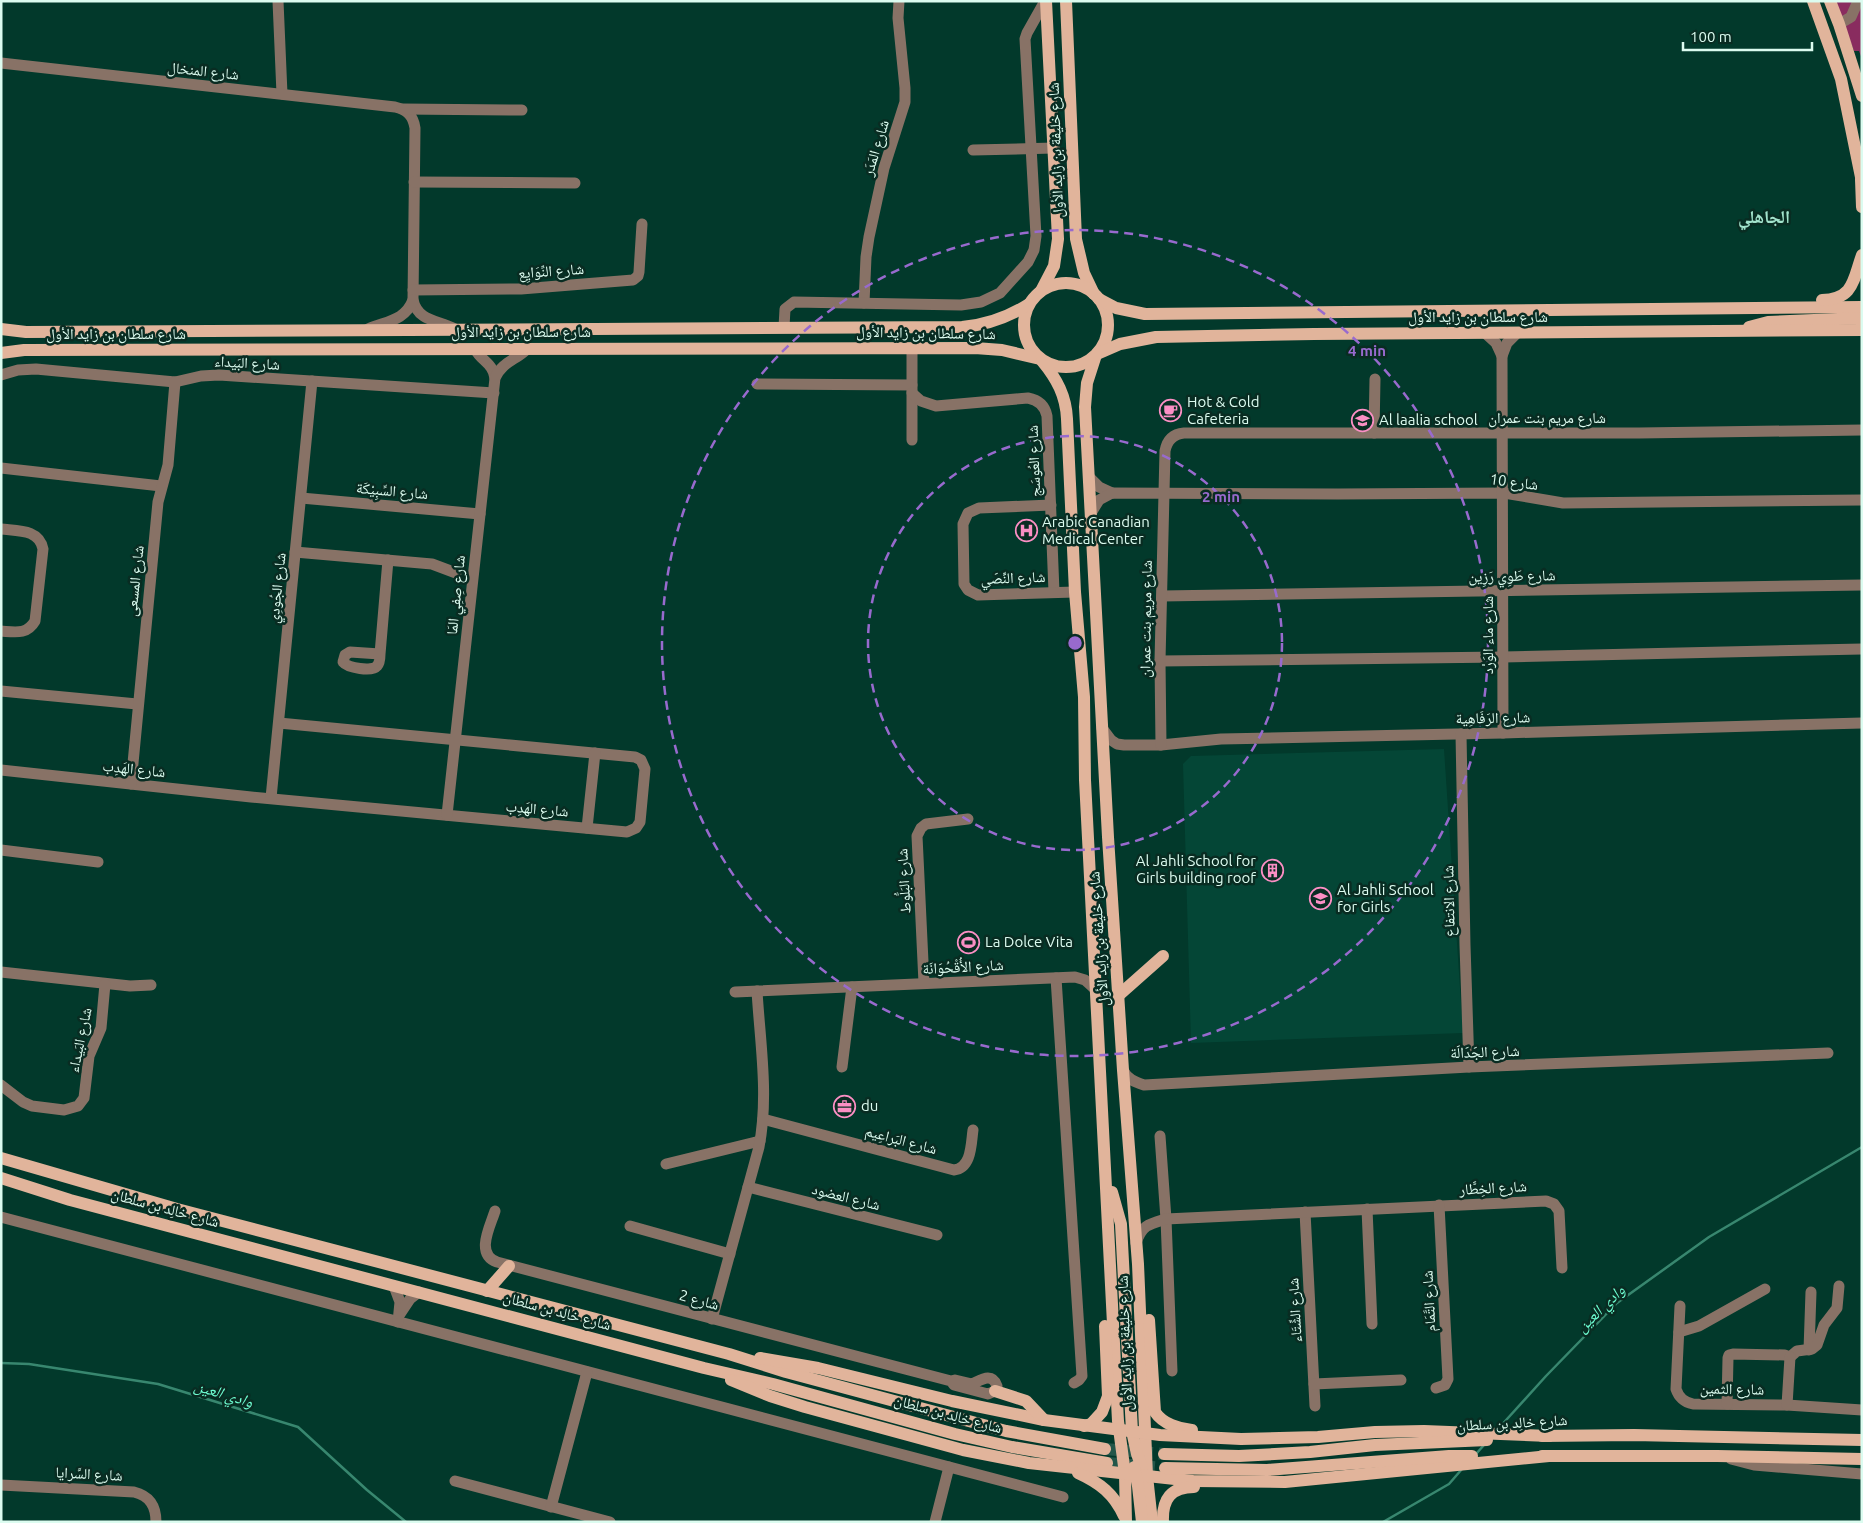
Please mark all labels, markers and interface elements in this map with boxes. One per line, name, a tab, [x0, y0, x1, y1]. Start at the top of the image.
scale bar	[1683, 20, 1812, 52]
text: 100 m	[1690, 28, 1732, 45]
street label: شارع المنخال	[166, 58, 240, 85]
street label: شارع خليفة بن زايد الأول	[1045, 82, 1068, 218]
street label: شارع المَدَر	[859, 118, 894, 180]
district label: الجاهلي	[1738, 206, 1790, 231]
street label: شارع النِّوَايِع	[517, 260, 585, 284]
street label: شارع سلطان بن زايد الأول	[1408, 308, 1548, 327]
street label: شارع سلطان بن زايد الأول	[451, 323, 591, 342]
street label: شارع سلطان بن زايد الأول	[856, 323, 996, 344]
street label: شارع سلطان بن زايد الأول	[46, 325, 186, 344]
text: 4 min	[1348, 342, 1386, 359]
street label: شارع البَيداء	[214, 352, 280, 375]
place label: Hot & Cold Cafeteria	[1187, 393, 1259, 427]
cafe icon: Hot & Cold Cafeteria	[1159, 399, 1183, 423]
school or university icon: Al laalia school	[1351, 408, 1375, 432]
street label: شارع مريم بنت عمران	[1488, 409, 1606, 428]
place label: Al laalia school	[1379, 411, 1478, 428]
street label: شارع العُوسَج	[1024, 425, 1045, 497]
street label: شارع 10	[1489, 470, 1539, 495]
street label: شارع السِّبِيْكَة	[355, 479, 429, 505]
text: 2 min	[1202, 488, 1240, 505]
place label: Arabic Canadian Medical Center	[1042, 513, 1150, 547]
hospital icon: Arabic Canadian Medical Center	[1014, 519, 1038, 543]
street label: شارع المسعى	[122, 544, 149, 618]
street label: شارع الجُودِي	[264, 552, 292, 625]
street label: شارع صِفِي المَا	[443, 554, 472, 636]
street label: شارع مريم بنت عمران	[1136, 560, 1157, 678]
street label: شارع طَوِي رَزِين	[1468, 566, 1556, 589]
street label: شارع النِّصَي	[980, 568, 1046, 591]
street label: شارع ماء الوَرْد	[1479, 596, 1498, 674]
centre of rings	[1066, 634, 1084, 652]
street label: شارع الرَفَاهِية	[1456, 708, 1531, 729]
street label: شارع الهَدِب	[102, 757, 166, 782]
street label: شارع الهَدِب	[505, 797, 569, 822]
street label: شارع البَلُّوط	[891, 848, 916, 914]
place label: Al Jahli School for Girls building roof	[1136, 852, 1256, 886]
building icon: Al Jahli School for Girls building roof	[1260, 858, 1284, 882]
street label: شارع الانتفاع	[1439, 865, 1460, 937]
street label: شارع خليفة بن زايد الأول	[1085, 871, 1114, 1007]
place label: Al Jahli School for Girls	[1337, 881, 1434, 915]
school or university icon: Al Jahli School for Girls	[1309, 887, 1333, 911]
sports icon: La Dolce Vita	[957, 930, 981, 954]
place label: La Dolce Vita	[985, 933, 1073, 950]
street label: شارع الأُقْحُوَانَة	[922, 954, 1004, 979]
street label: شارع البَيداء	[64, 1006, 97, 1074]
street label: شارع الجَدَالَة	[1450, 1042, 1520, 1063]
office icon: du	[833, 1094, 857, 1118]
place label: du	[861, 1097, 878, 1114]
street label: شارع البَراعِيم	[863, 1122, 939, 1159]
street label: شارع الخِطَّار	[1458, 1177, 1527, 1200]
street label: شارع العضود	[810, 1180, 882, 1215]
street label: شارع خالِد بن سلطان	[109, 1185, 221, 1232]
street label: شارع التَّمَام	[1418, 1270, 1441, 1332]
street label: شارع خليفة بن زايد الأول	[1114, 1275, 1137, 1411]
street label: شارع الشِّتَاء	[1284, 1277, 1307, 1343]
water label: وادي العين	[1572, 1280, 1631, 1338]
street label: شارع 2	[677, 1286, 721, 1315]
street label: شارع خالِد بن سلطان	[501, 1288, 613, 1335]
water label: وادي العين	[191, 1376, 256, 1414]
street label: شارع الثمين	[1700, 1379, 1765, 1400]
street label: شارع خالِد بن سلطان	[892, 1391, 1004, 1438]
street label: شارع خالِد بن سلطان	[1456, 1411, 1568, 1436]
street label: شارع السَّرايا	[55, 1463, 123, 1486]

